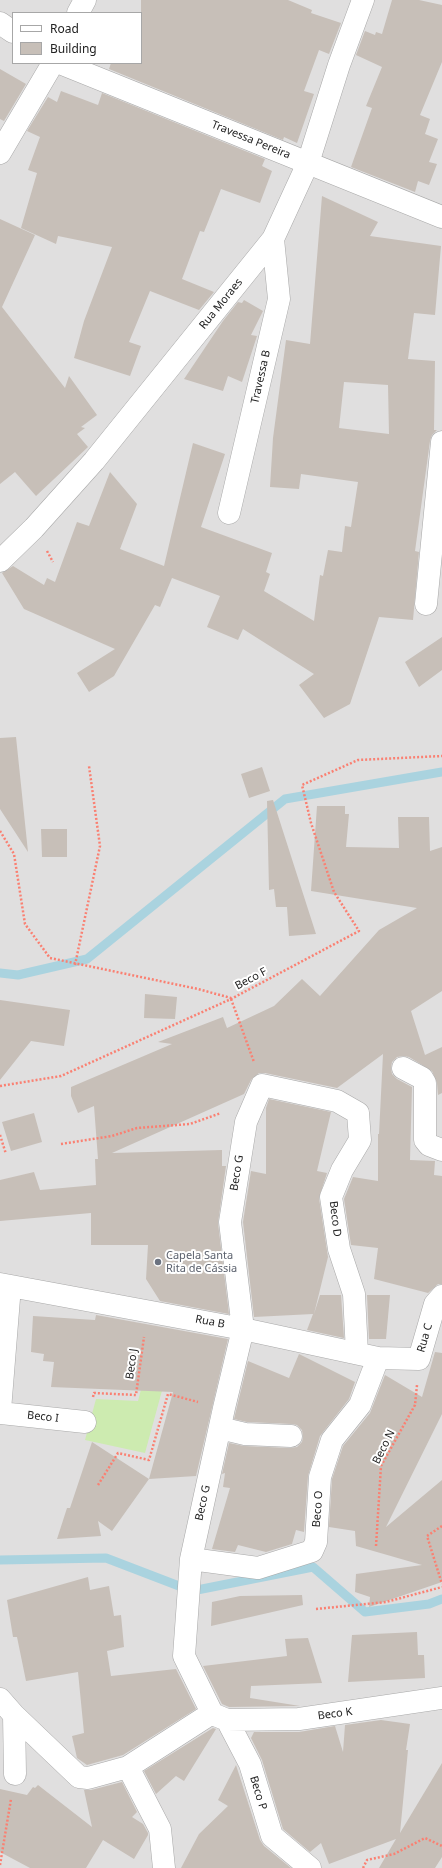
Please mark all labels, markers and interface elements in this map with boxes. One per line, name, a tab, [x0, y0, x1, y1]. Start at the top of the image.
legend	[12, 12, 142, 64]
text: Road	[50, 20, 79, 37]
text: Building	[50, 40, 97, 57]
street label: Travessa Pereira	[210, 118, 292, 162]
street label: Rua Moraes	[197, 276, 245, 332]
street label: Travessa B	[248, 349, 274, 405]
street label: Beco F	[233, 965, 269, 993]
street label: Beco G	[228, 1154, 246, 1192]
street label: Beco D	[326, 1200, 344, 1238]
place label: Capela Santa Rita de Cássia	[166, 1249, 237, 1275]
marker: Capela Santa Rita de Cássia	[153, 1257, 163, 1267]
street label: Rua B	[194, 1313, 226, 1331]
street label: Rua C	[415, 1322, 435, 1354]
street label: Beco J	[123, 1348, 141, 1380]
street label: Beco I	[26, 1409, 60, 1425]
street label: Beco N	[370, 1428, 398, 1466]
street label: Beco G	[193, 1484, 213, 1522]
street label: Beco O	[310, 1490, 326, 1528]
street label: Beco K	[317, 1705, 353, 1723]
street label: Beco P	[247, 1774, 269, 1812]

